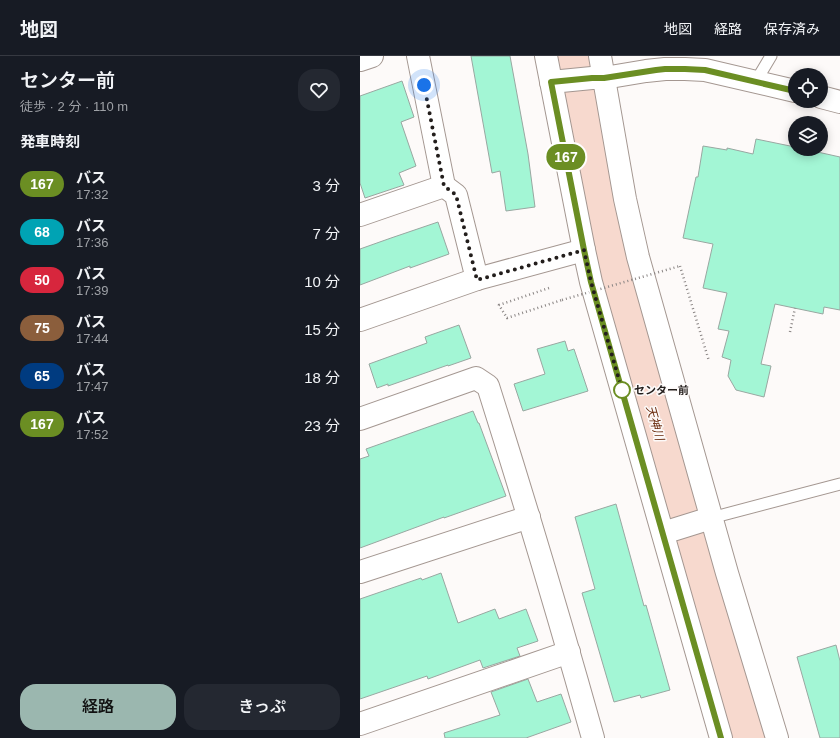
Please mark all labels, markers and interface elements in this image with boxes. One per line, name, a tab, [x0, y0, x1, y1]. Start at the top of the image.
text: 地図	[20, 19, 58, 40]
text: 地図	[664, 21, 692, 37]
text: 経路	[714, 21, 742, 37]
text: 保存済み	[764, 21, 820, 37]
map controls	[788, 68, 828, 156]
button: locate	[788, 68, 828, 108]
button: heart	[298, 69, 340, 111]
text: センター前	[20, 70, 115, 91]
your location	[414, 75, 434, 95]
text: 徒歩 · 2 分 · 110 m	[20, 99, 128, 114]
button: layers	[788, 116, 828, 156]
text: 発車時刻	[20, 133, 80, 150]
line badge: 167	[543, 144, 589, 170]
text: 167	[554, 149, 578, 165]
text: バス	[76, 169, 106, 186]
text: 167	[30, 176, 54, 192]
text: 3 分	[312, 177, 340, 194]
text: 17:32	[76, 187, 109, 202]
text: バス	[76, 217, 106, 234]
text: 68	[34, 224, 50, 240]
text: 7 分	[312, 225, 340, 242]
text: 17:36	[76, 235, 109, 250]
text: バス	[76, 265, 106, 282]
text: 50	[34, 272, 50, 288]
text: 10 分	[304, 273, 340, 290]
text: 17:39	[76, 283, 109, 298]
text: バス	[76, 313, 106, 330]
text: 75	[34, 320, 50, 336]
text: 15 分	[304, 321, 340, 338]
text: 17:44	[76, 331, 109, 346]
text: バス	[76, 361, 106, 378]
text: 65	[34, 368, 50, 384]
text: 18 分	[304, 369, 340, 386]
text: 17:47	[76, 379, 109, 394]
marker: センター前	[613, 381, 631, 399]
place label: センター前	[634, 384, 689, 396]
water label: 天神川	[643, 404, 667, 444]
text: バス	[76, 409, 106, 426]
text: 167	[30, 416, 54, 432]
text: 23 分	[304, 417, 340, 434]
text: 17:52	[76, 427, 109, 442]
button: 経路	[20, 684, 176, 730]
button: きっぷ	[184, 684, 340, 730]

